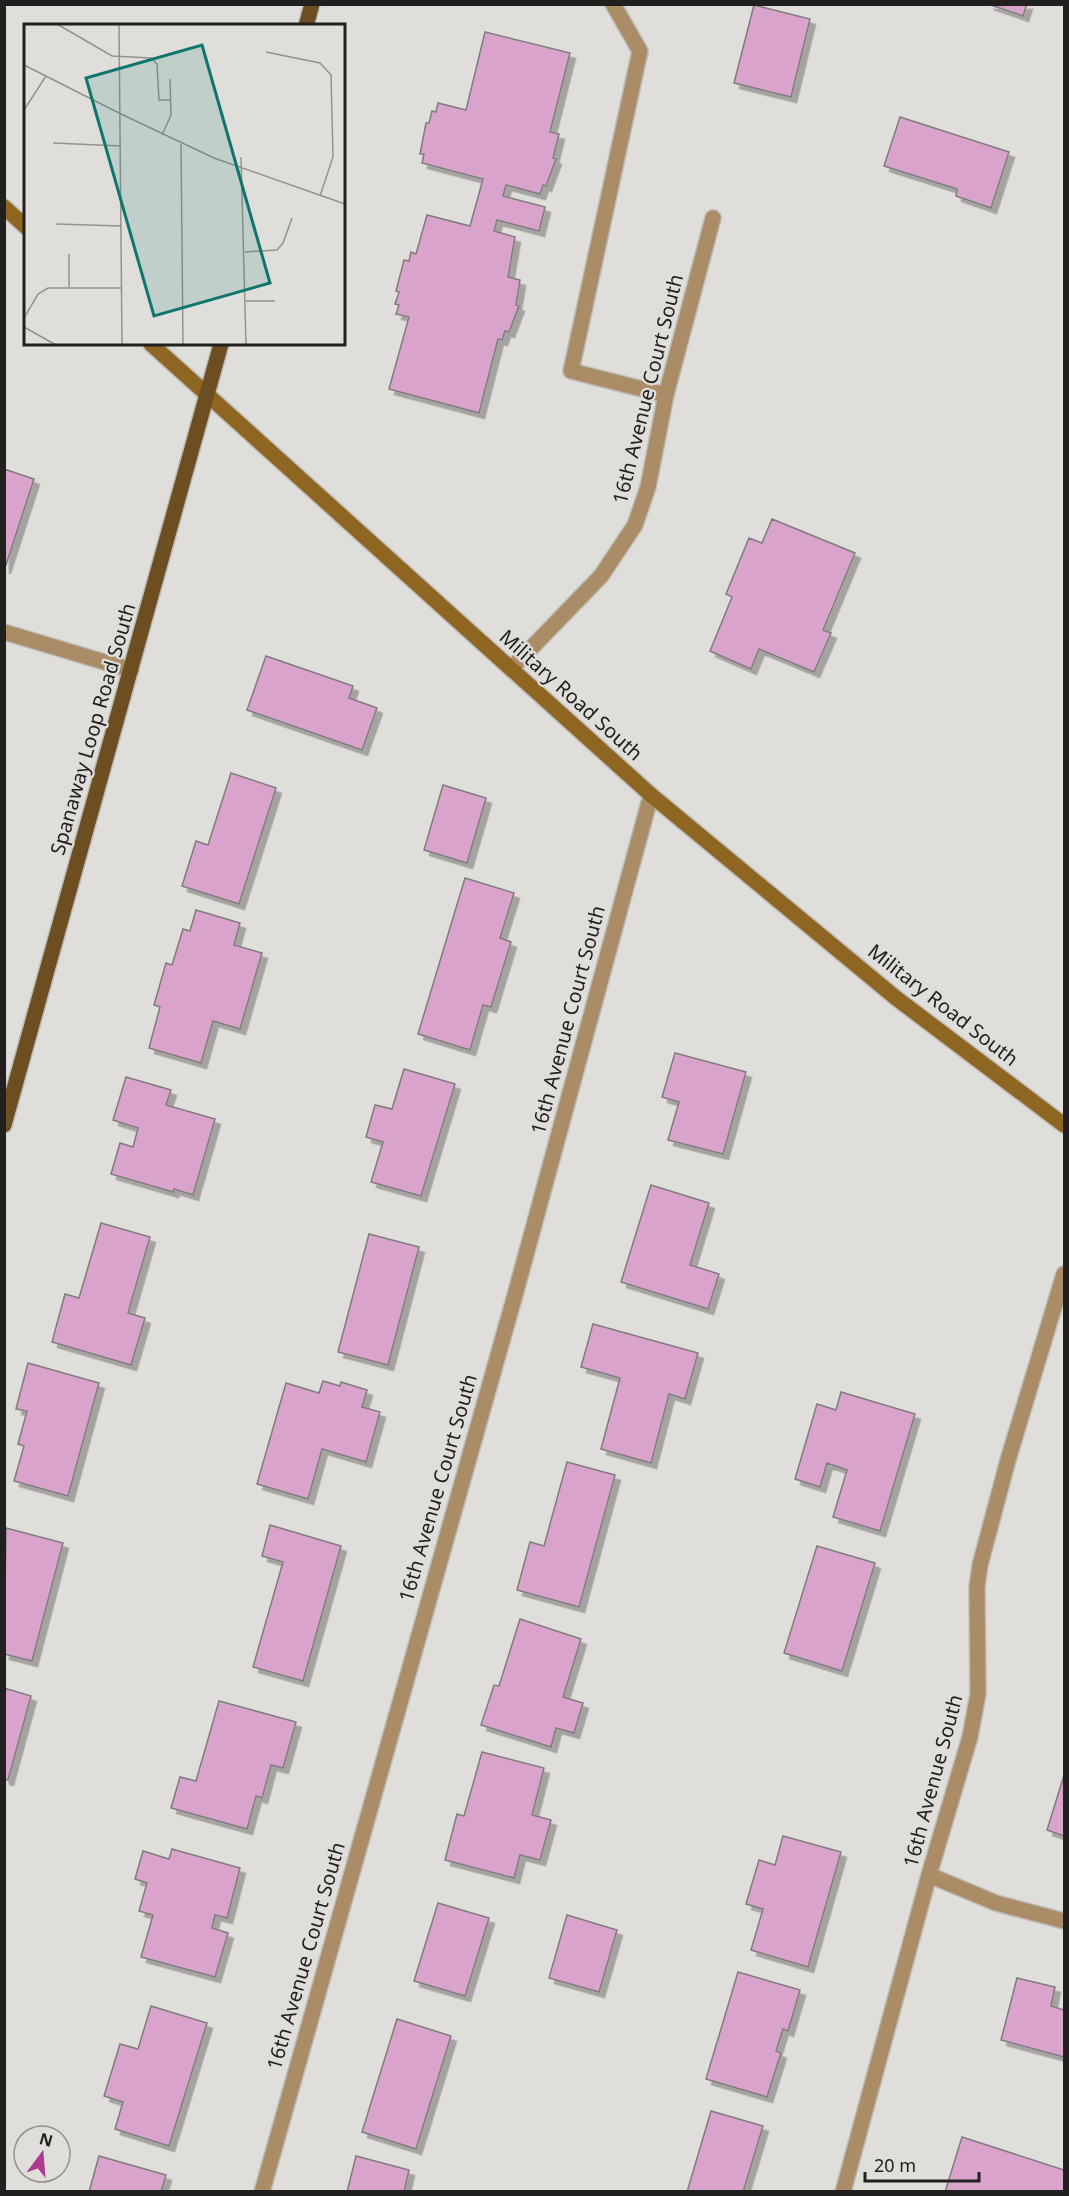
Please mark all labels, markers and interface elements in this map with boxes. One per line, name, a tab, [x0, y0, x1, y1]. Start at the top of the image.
inset map	[24, 24, 345, 345]
street label: 16th Avenue Court South	[606, 271, 689, 507]
street label: Spanaway Loop Road South	[44, 600, 141, 858]
street label: Military Road South	[494, 623, 649, 766]
street label: 16th Avenue Court South	[524, 902, 611, 1137]
street label: Military Road South	[862, 937, 1024, 1072]
street label: 16th Avenue Court South	[392, 1371, 483, 1605]
street label: 16th Avenue South	[896, 1691, 969, 1870]
street label: 16th Avenue Court South	[260, 1839, 351, 2073]
north arrow	[12, 2124, 72, 2184]
text: N	[37, 2127, 55, 2152]
scale bar	[865, 2145, 979, 2183]
text: 20 m	[874, 2153, 916, 2177]

